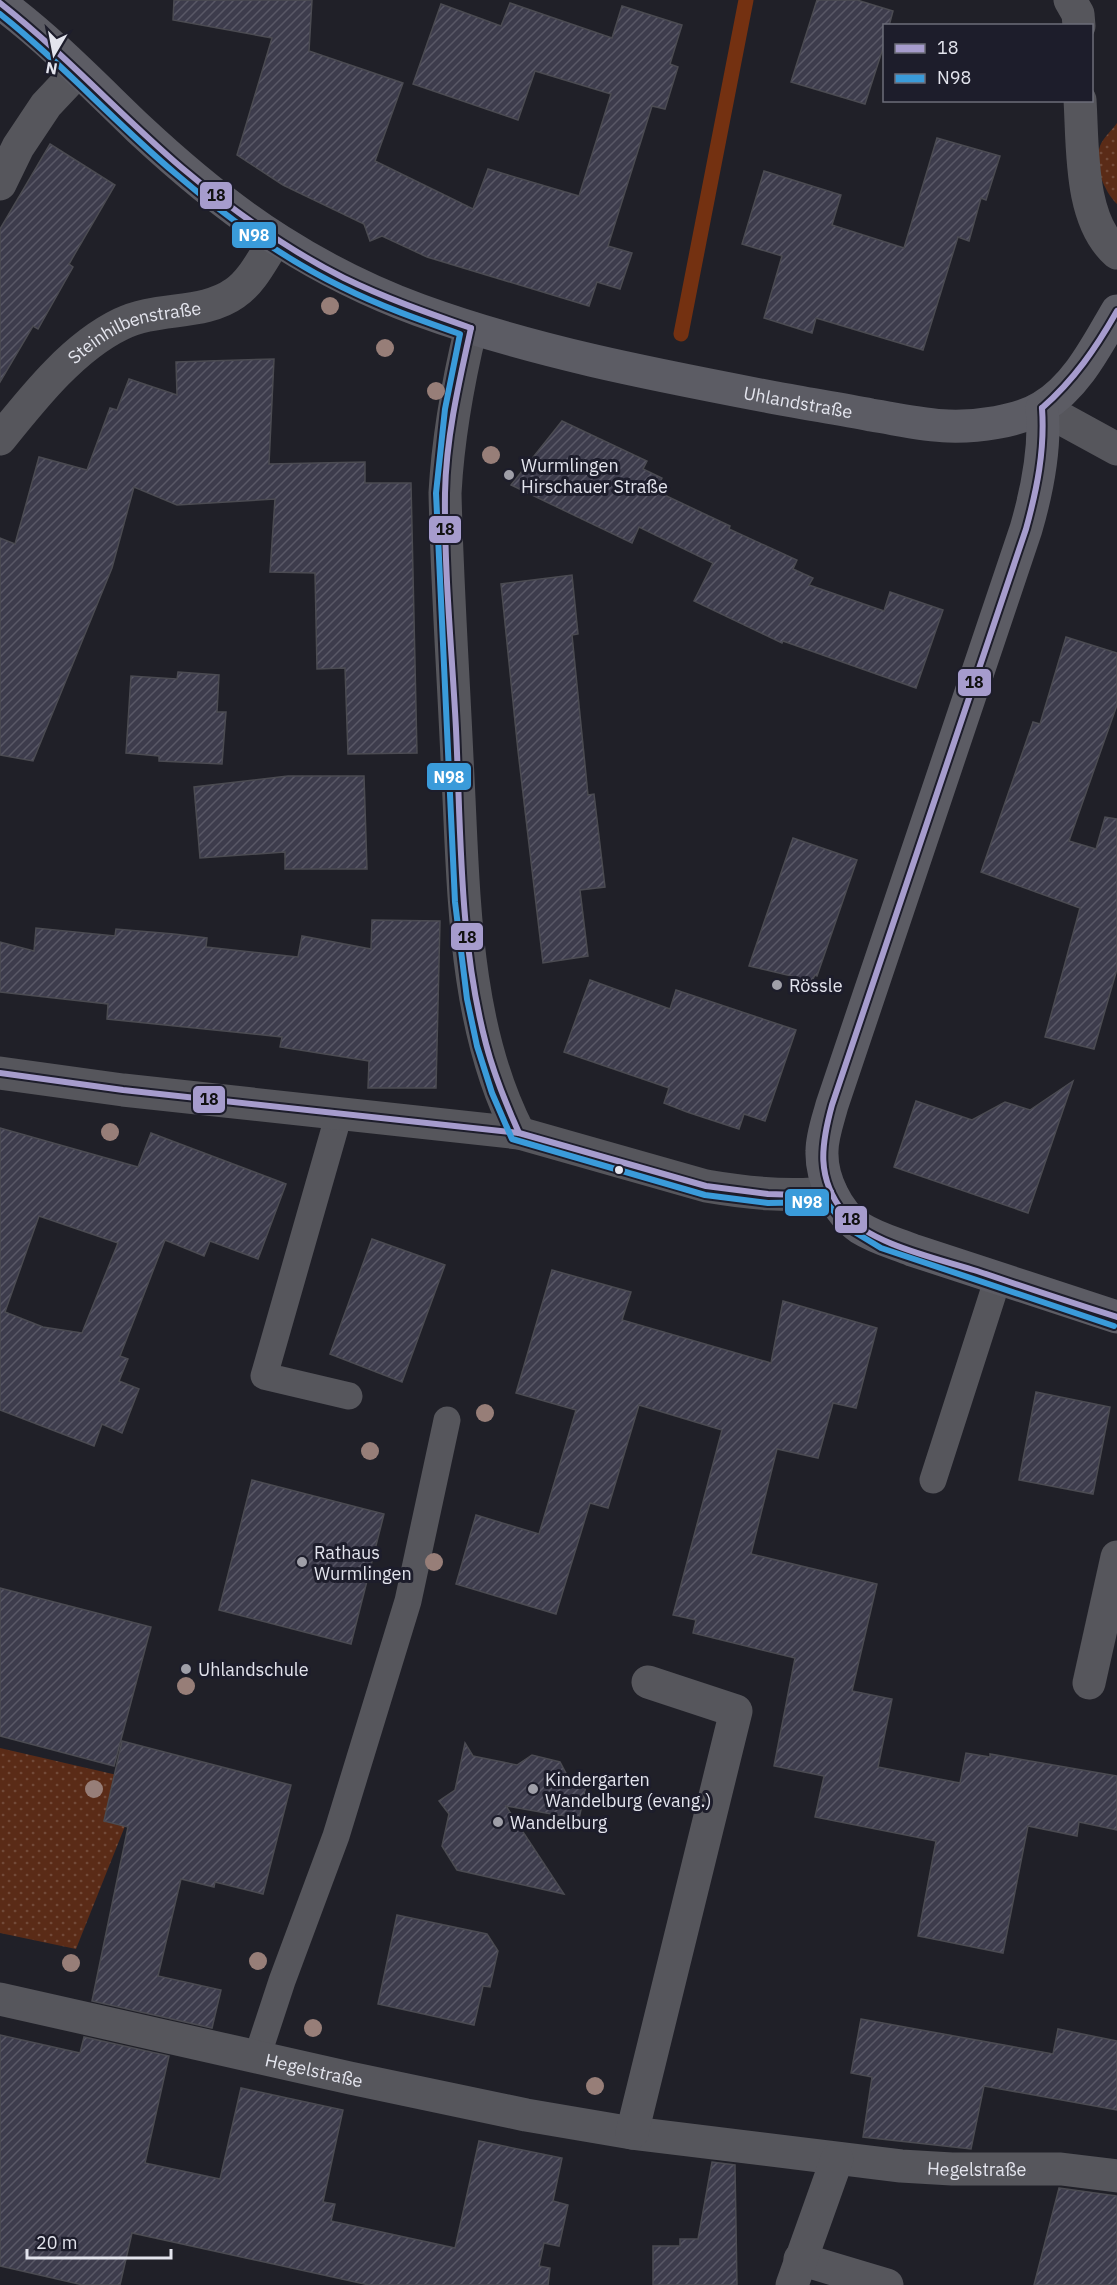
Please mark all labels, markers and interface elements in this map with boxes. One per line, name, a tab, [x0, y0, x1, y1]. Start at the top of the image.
north arrow	[24, 24, 84, 84]
legend	[883, 24, 1093, 102]
text: 18	[937, 36, 959, 59]
text: N	[44, 58, 59, 80]
text: N98	[937, 66, 971, 89]
line badge: 18	[199, 181, 233, 210]
text: 18	[206, 185, 226, 205]
line badge: N98	[231, 221, 277, 249]
text: N98	[239, 225, 269, 245]
street label: Steinhilbenstraße	[63, 296, 203, 368]
street label: Uhlandstraße	[742, 381, 855, 423]
place label: Wurmlingen Hirschauer Straße	[521, 454, 668, 498]
marker: Wurmlingen Hirschauer Straße	[502, 468, 516, 482]
line badge: 18	[428, 515, 462, 544]
text: 18	[435, 519, 455, 539]
line badge: 18	[957, 668, 992, 697]
text: 18	[964, 672, 984, 692]
line badge: N98	[426, 762, 472, 791]
text: N98	[434, 767, 464, 787]
line badge: 18	[450, 922, 484, 951]
text: 18	[457, 927, 477, 947]
place label: Rössle	[789, 974, 843, 997]
marker: Rössle	[770, 978, 784, 992]
line badge: 18	[192, 1085, 226, 1114]
text: 18	[199, 1089, 219, 1109]
unlabelled marker	[613, 1164, 625, 1176]
line badge: N98	[784, 1188, 830, 1217]
text: N98	[792, 1192, 822, 1212]
line badge: 18	[834, 1205, 868, 1234]
text: 18	[841, 1209, 861, 1229]
place label: Rathaus Wurmlingen	[314, 1541, 412, 1585]
marker: Rathaus Wurmlingen	[295, 1555, 309, 1569]
place label: Uhlandschule	[198, 1658, 309, 1681]
marker: Uhlandschule	[179, 1662, 193, 1676]
place label: Kindergarten Wandelburg (evang.)	[545, 1768, 711, 1812]
marker: Kindergarten Wandelburg (evang.)	[526, 1782, 540, 1796]
place label: Wandelburg	[510, 1811, 608, 1834]
marker: Wandelburg	[491, 1815, 505, 1829]
street label: Hegelstraße	[263, 2048, 365, 2092]
street label: Hegelstraße	[926, 2156, 1027, 2181]
scale bar	[27, 2222, 171, 2260]
text: 20 m	[36, 2231, 78, 2254]

